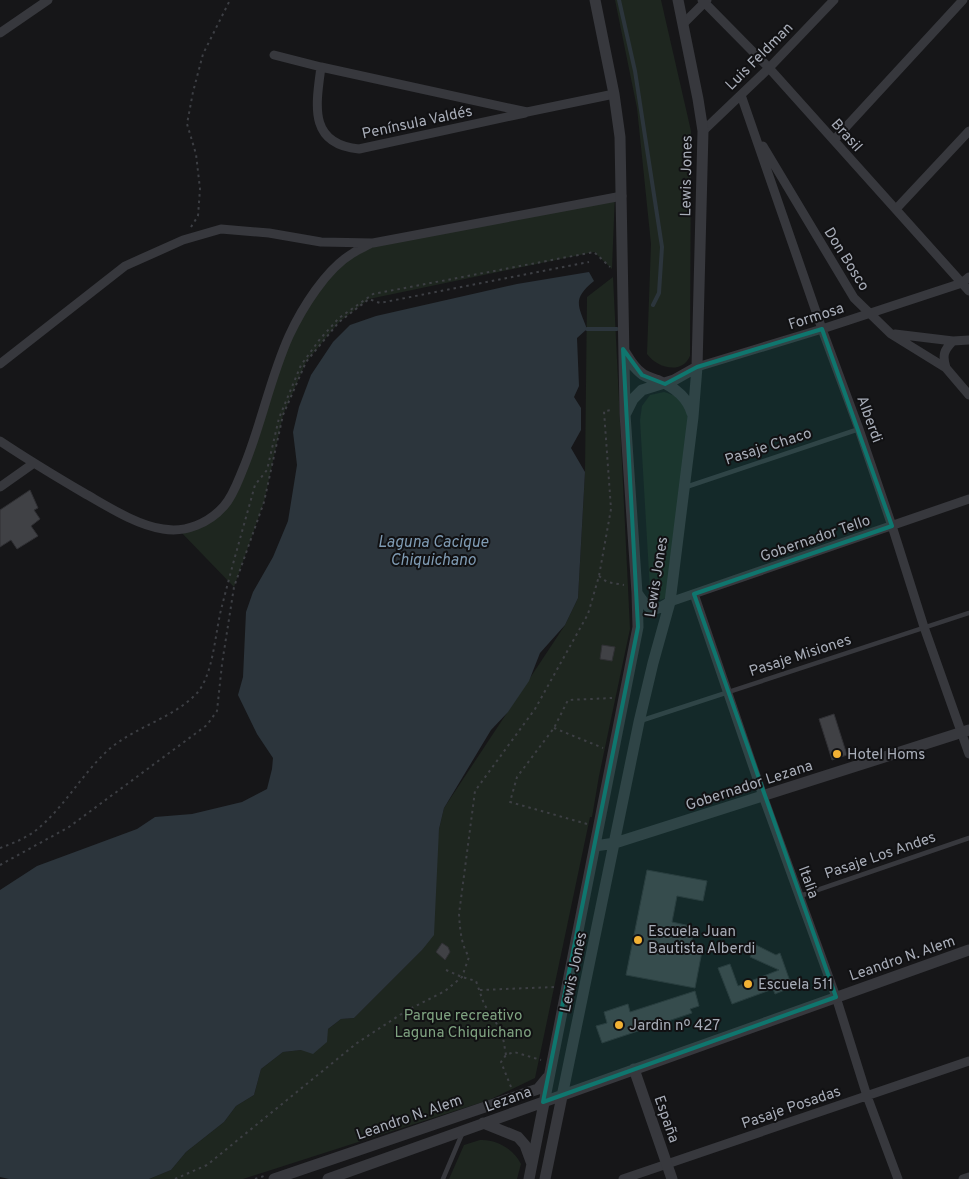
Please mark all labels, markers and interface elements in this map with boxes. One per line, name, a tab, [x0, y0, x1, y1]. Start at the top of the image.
street label: Luis Feldman	[722, 19, 798, 95]
street label: Península Valdés	[360, 102, 474, 144]
street label: Brasil	[826, 116, 866, 157]
street label: Lewis Jones	[677, 135, 698, 217]
street label: Don Bosco	[819, 224, 873, 295]
street label: Formosa	[786, 300, 847, 335]
street label: Alberdi	[851, 393, 886, 446]
street label: Pasaje Chaco	[723, 424, 814, 470]
street label: Gobernador Tello	[758, 512, 873, 567]
water label: Laguna Cacique Chiquichano	[378, 533, 489, 571]
street label: Lewis Jones	[642, 535, 673, 619]
street label: Pasaje Misiones	[747, 631, 854, 682]
place label: Hotel Homs	[847, 746, 925, 765]
marker: Hotel Homs	[831, 748, 843, 760]
street label: Gobernador Lezana	[684, 757, 815, 816]
street label: Pasaje Los Andes	[822, 828, 939, 884]
street label: Italia	[793, 864, 822, 901]
place label: Escuela Juan Bautista Alberdi	[648, 923, 755, 959]
street label: Lewis Jones	[557, 930, 592, 1014]
street label: Leandro N. Alem	[847, 932, 958, 986]
marker: Escuela Juan Bautista Alberdi	[632, 934, 644, 946]
place label: Escuela 511	[758, 976, 833, 995]
marker: Escuela 511	[742, 978, 754, 990]
park label: Parque recreativo Laguna Chiquichano	[394, 1007, 532, 1043]
place label: Jardìn nº 427	[629, 1017, 720, 1036]
marker: Jardìn nº 427	[613, 1019, 625, 1031]
street label: Lezana	[483, 1083, 534, 1118]
street label: Pasaje Posadas	[739, 1083, 844, 1134]
street label: Leandro N. Alem	[354, 1091, 465, 1145]
street label: España	[649, 1093, 683, 1146]

